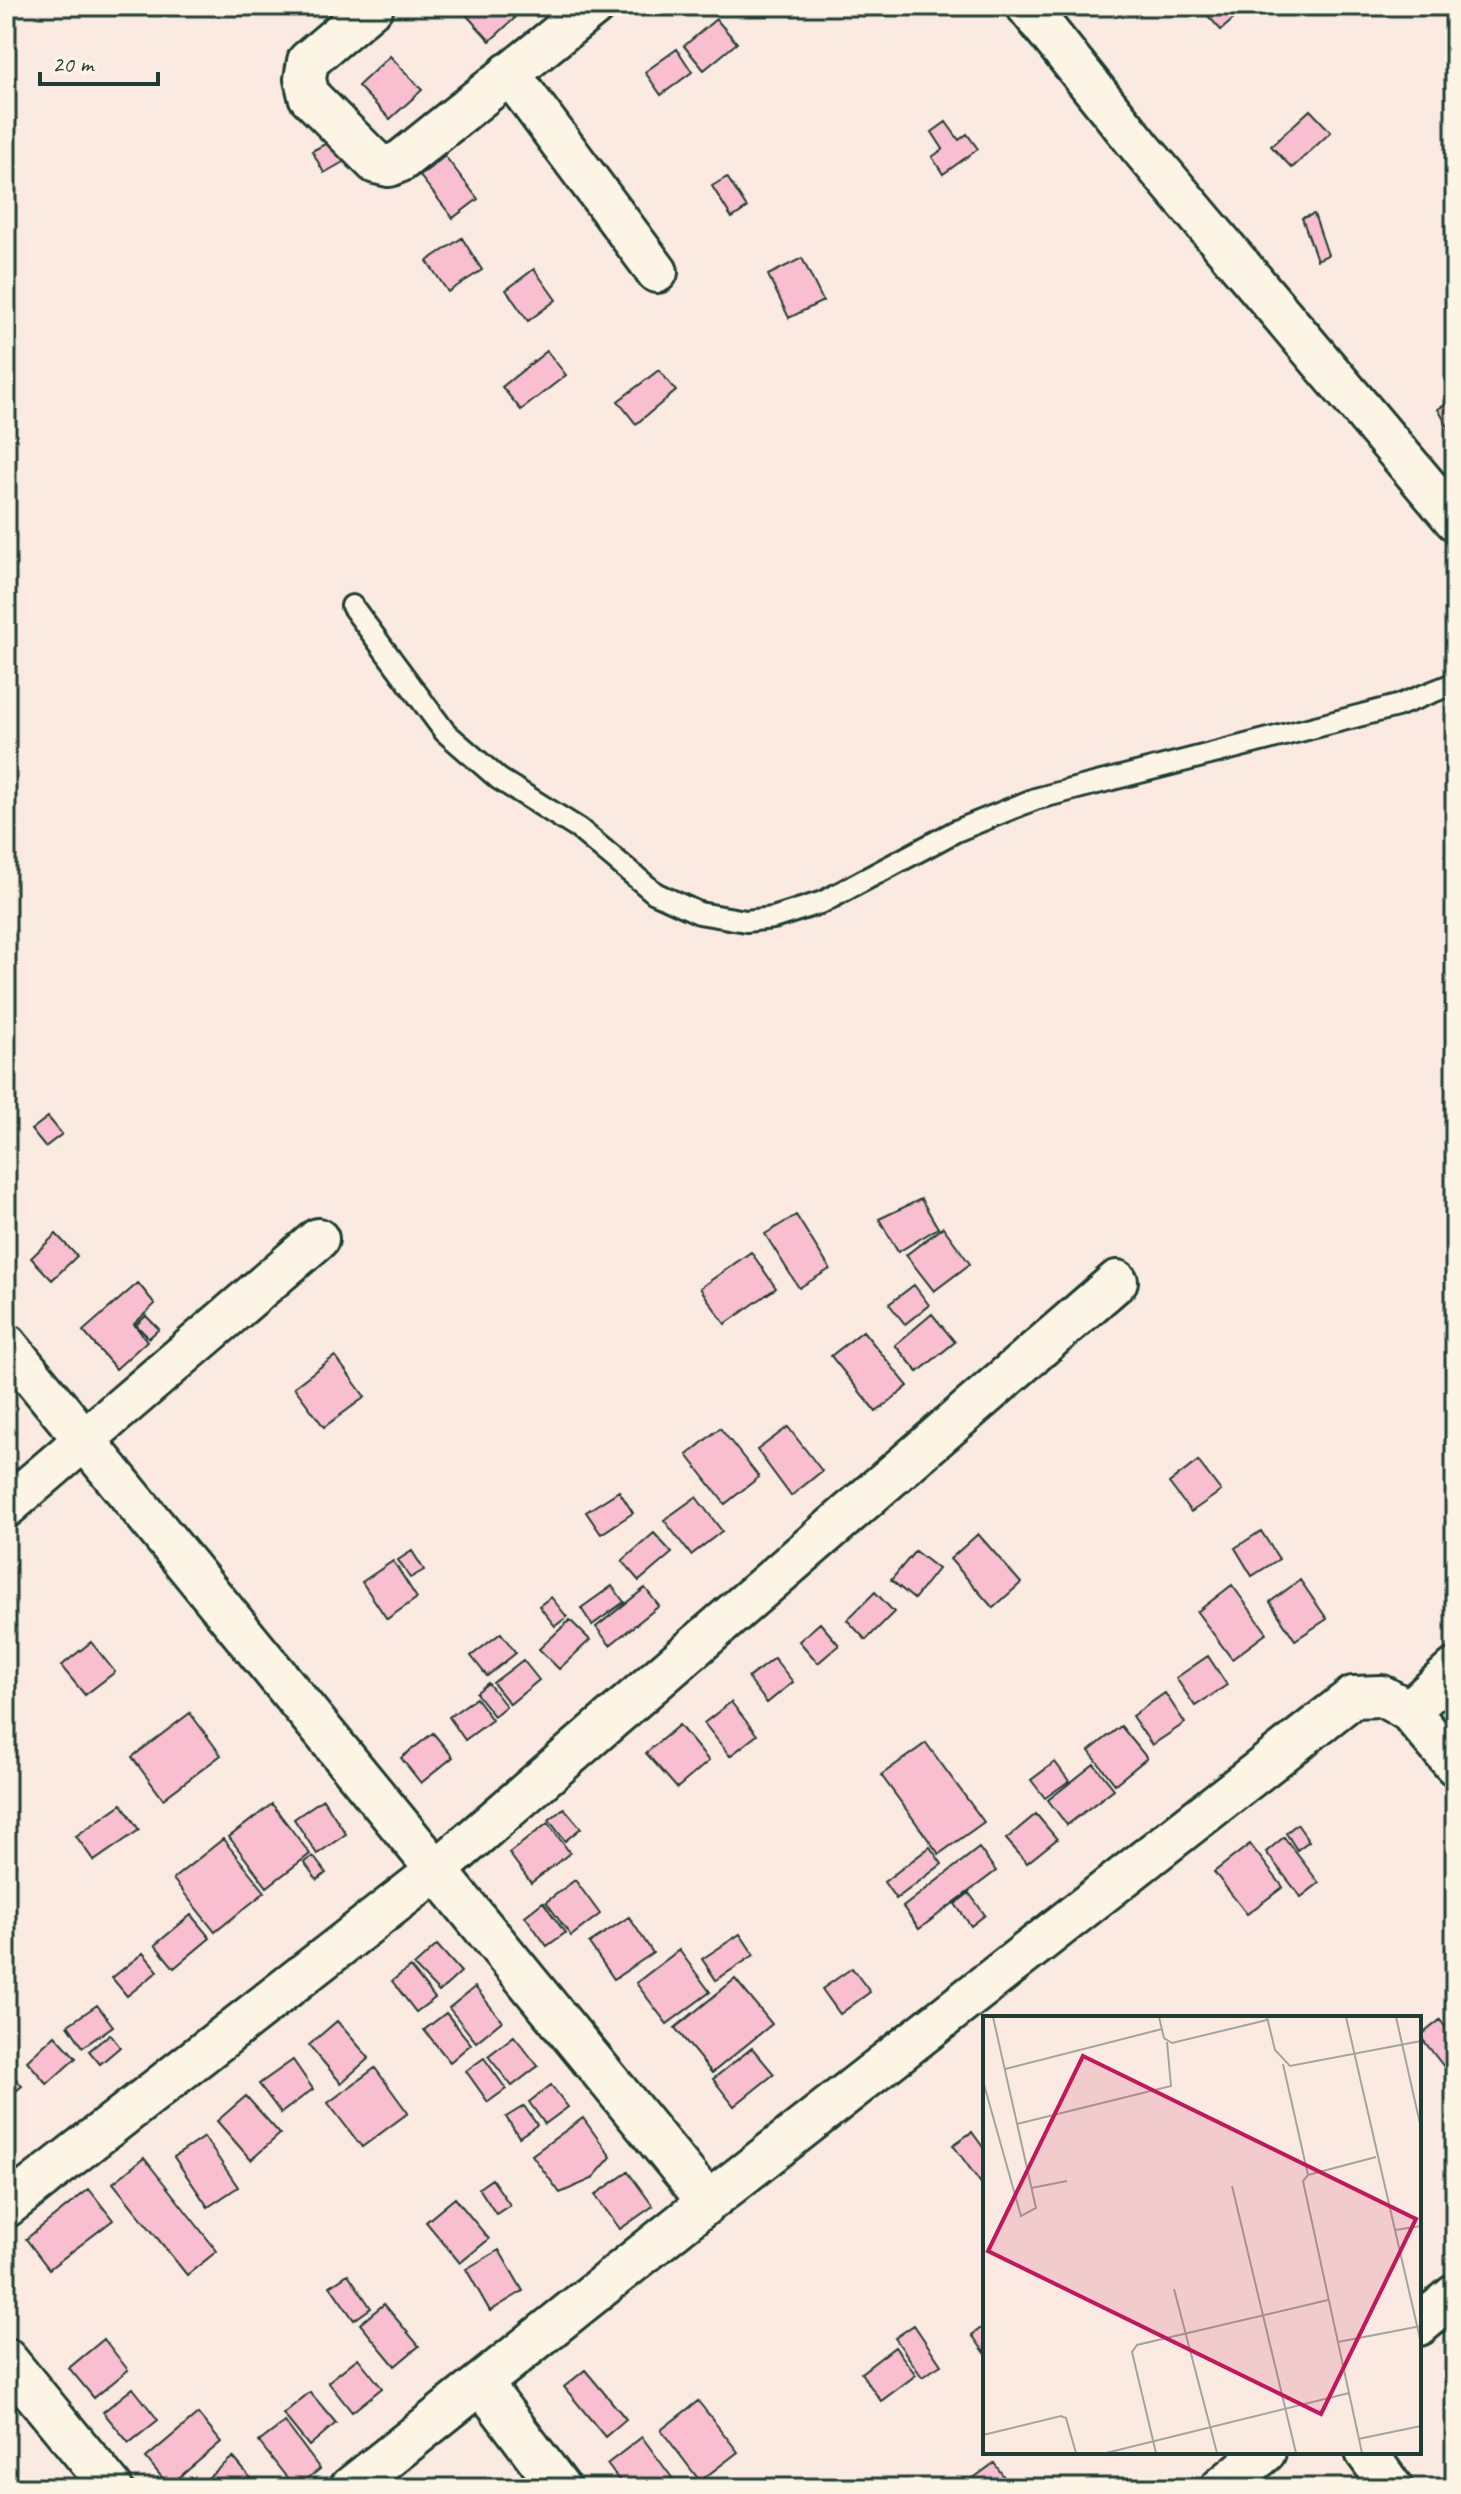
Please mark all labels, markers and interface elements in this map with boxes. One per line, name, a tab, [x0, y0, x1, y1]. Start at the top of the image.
scale bar	[40, 36, 158, 86]
text: 20 m	[52, 49, 95, 79]
inset map	[983, 2016, 1421, 2454]

